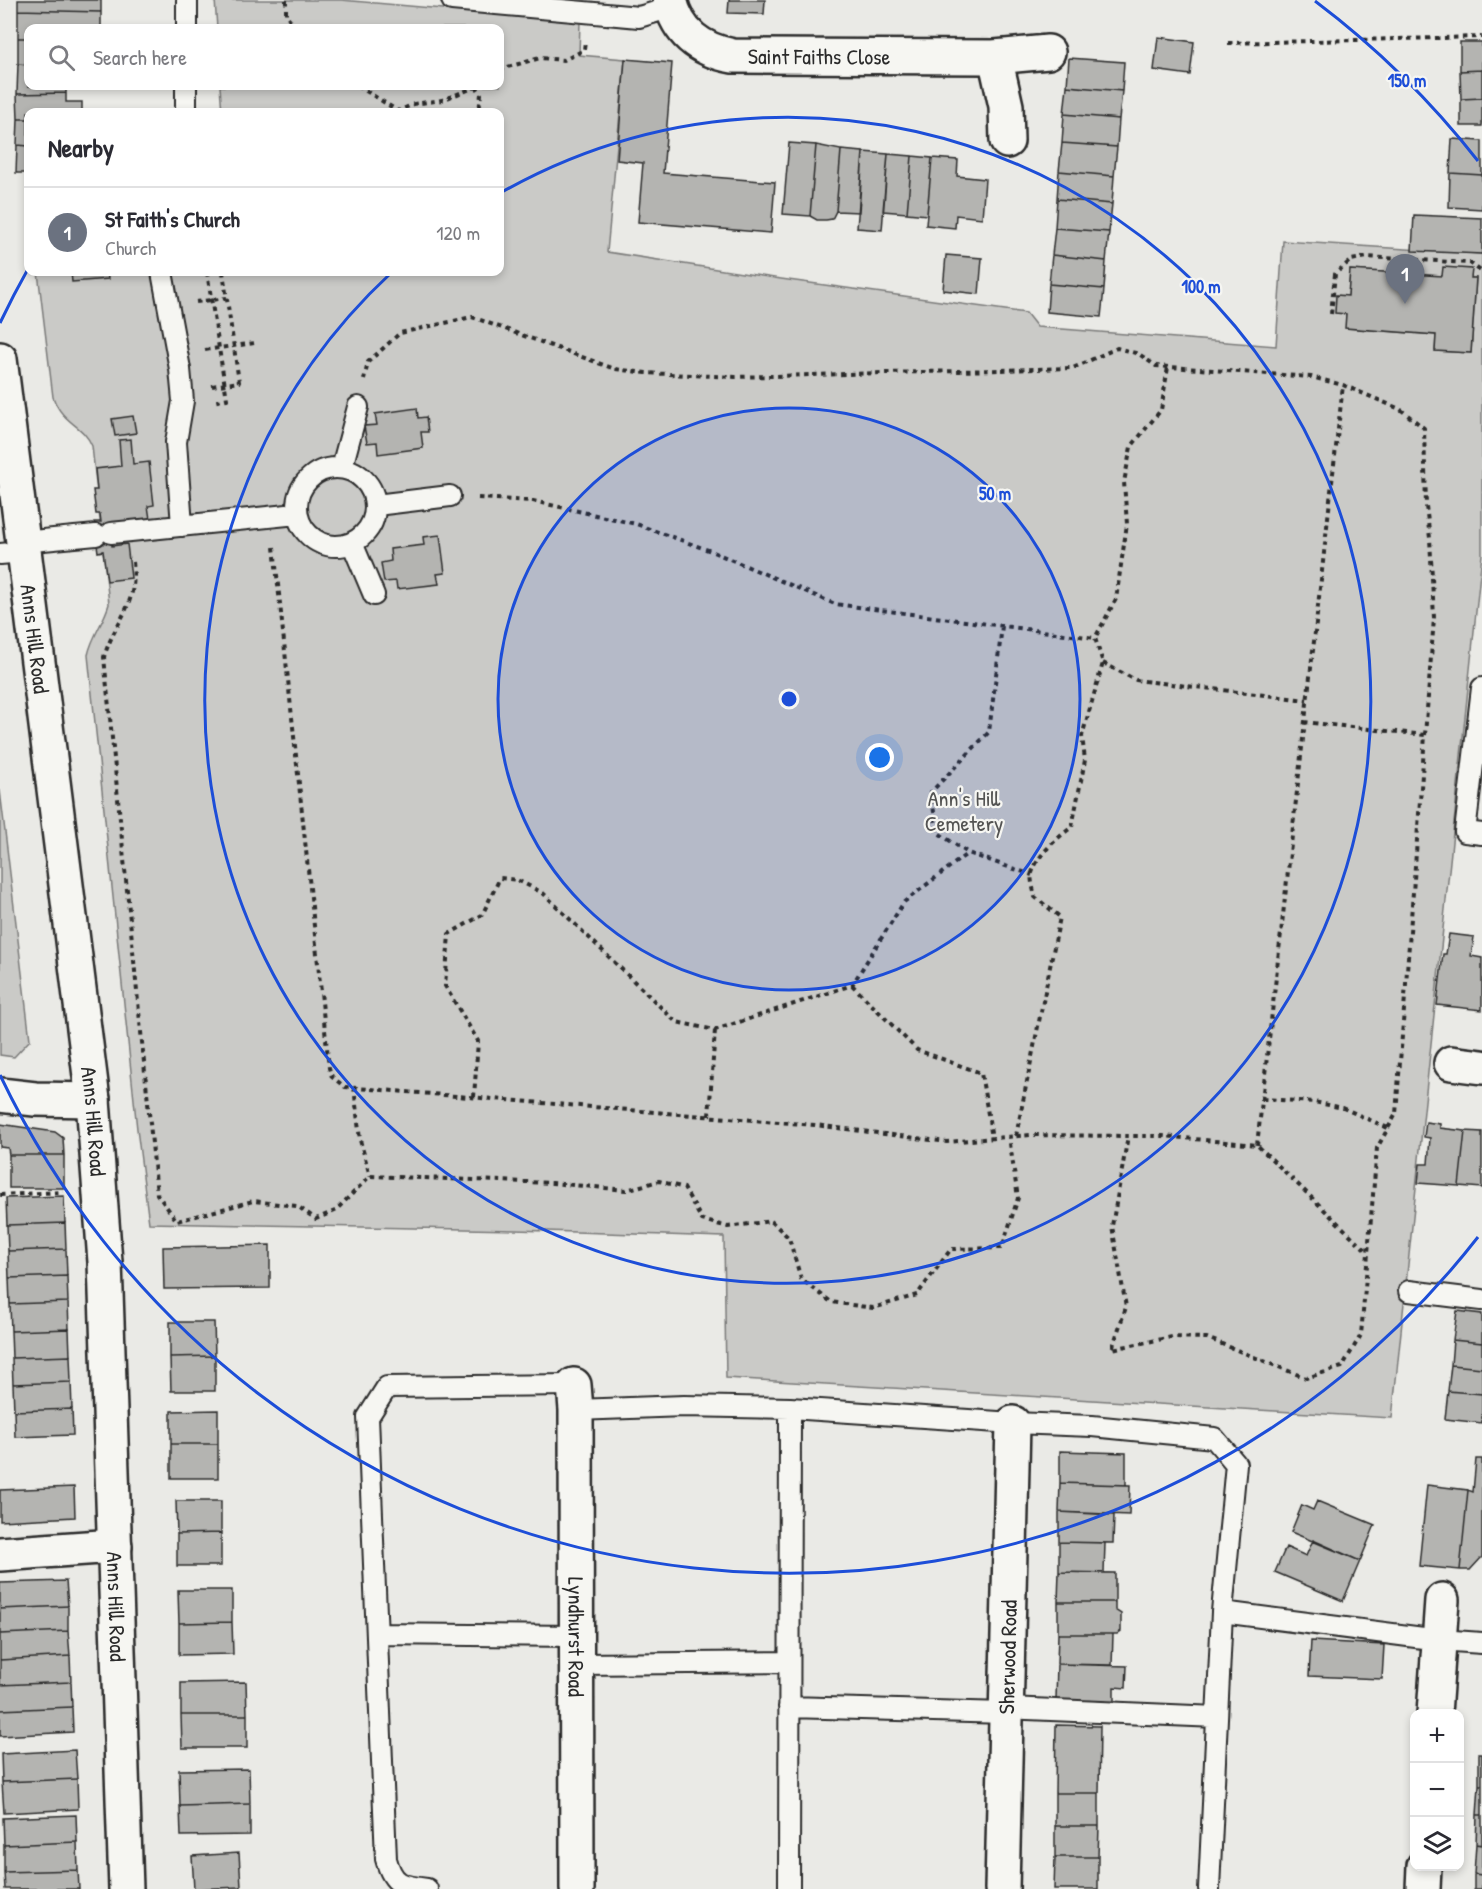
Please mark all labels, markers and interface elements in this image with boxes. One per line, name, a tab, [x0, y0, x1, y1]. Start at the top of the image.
search box	[24, 24, 504, 90]
icon: search	[45, 41, 78, 74]
street label: Saint Faiths Close	[748, 41, 891, 72]
text: Search here	[93, 42, 187, 72]
text: 150 m	[1388, 68, 1426, 93]
text: Nearby	[48, 130, 114, 165]
text: St Faith's Church	[105, 204, 240, 234]
text: 1	[64, 219, 71, 246]
text: 120 m	[436, 219, 480, 246]
text: Church	[105, 234, 156, 261]
pin: 1	[1386, 254, 1424, 304]
text: 100 m	[1181, 274, 1221, 299]
text: 50 m	[979, 481, 1011, 506]
street label: Anns Hill Road	[13, 582, 57, 696]
centre of rings	[779, 689, 799, 709]
your location	[865, 743, 894, 772]
park label: Ann's Hill Cemetery	[925, 783, 1003, 838]
street label: Anns Hill Road	[74, 1065, 114, 1178]
street label: Anns Hill Road	[100, 1551, 133, 1662]
street label: Lyndhurst Road	[561, 1577, 592, 1697]
street label: Sherwood Road	[991, 1599, 1024, 1715]
map controls	[1410, 1709, 1464, 1871]
button: +	[1410, 1709, 1464, 1763]
button: −	[1410, 1763, 1464, 1817]
button: layers	[1410, 1817, 1464, 1871]

